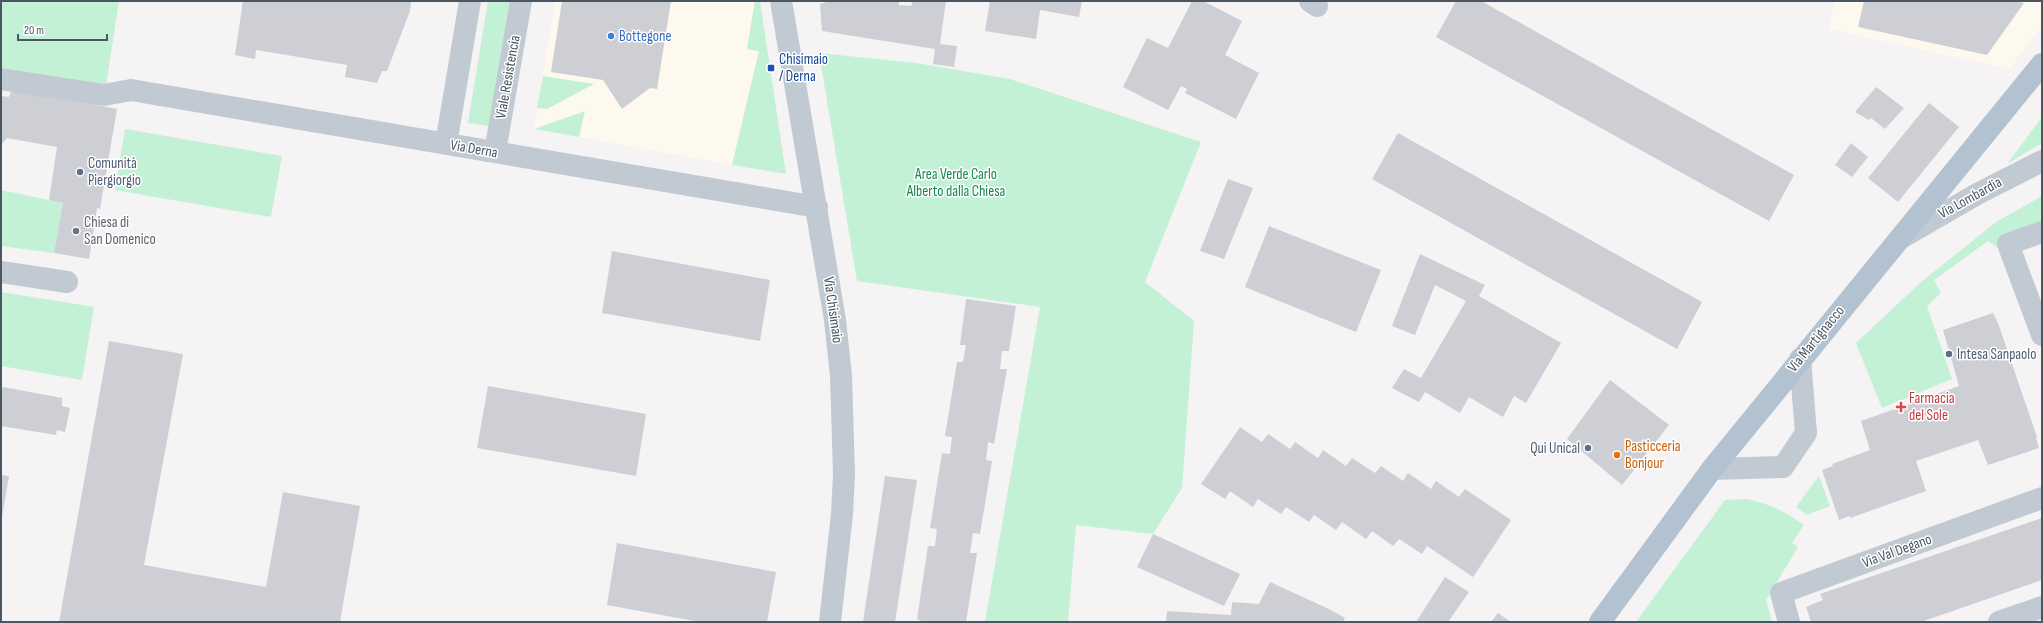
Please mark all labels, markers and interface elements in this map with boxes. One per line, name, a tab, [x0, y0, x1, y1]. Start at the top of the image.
scale bar	[18, 16, 107, 42]
text: 20 m	[24, 23, 44, 38]
place label: Bottegone	[619, 27, 672, 46]
marker: Bottegone	[606, 31, 616, 41]
street label: Viale Resistencia	[491, 34, 525, 120]
place label: Chisimaio / Derna	[779, 50, 828, 86]
marker: Chisimaio / Derna	[766, 63, 776, 73]
street label: Via Derna	[449, 136, 499, 163]
place label: Comunità Piergiorgio	[88, 154, 141, 190]
park label: Area Verde Carlo Alberto dalla Chiesa	[906, 165, 1006, 201]
marker: Comunità Piergiorgio	[75, 167, 85, 177]
street label: Via Lombardia	[1935, 173, 2005, 223]
place label: Chiesa di San Domenico	[84, 213, 156, 249]
marker: Chiesa di San Domenico	[71, 226, 81, 236]
street label: Via Chisimaio	[819, 276, 847, 344]
street label: Via Martignacco	[1783, 302, 1849, 376]
place label: Intesa Sanpaolo	[1957, 345, 2036, 364]
marker: Intesa Sanpaolo	[1944, 349, 1954, 359]
place label: Farmacia del Sole	[1909, 389, 1955, 425]
marker: Farmacia del Sole	[1896, 402, 1906, 412]
place label: Pasticceria Bonjour	[1625, 437, 1681, 473]
place label: Qui Unical	[1530, 439, 1580, 458]
marker: Qui Unical	[1583, 443, 1593, 453]
marker: Pasticceria Bonjour	[1612, 450, 1622, 460]
street label: Via Val Degano	[1860, 530, 1934, 572]

